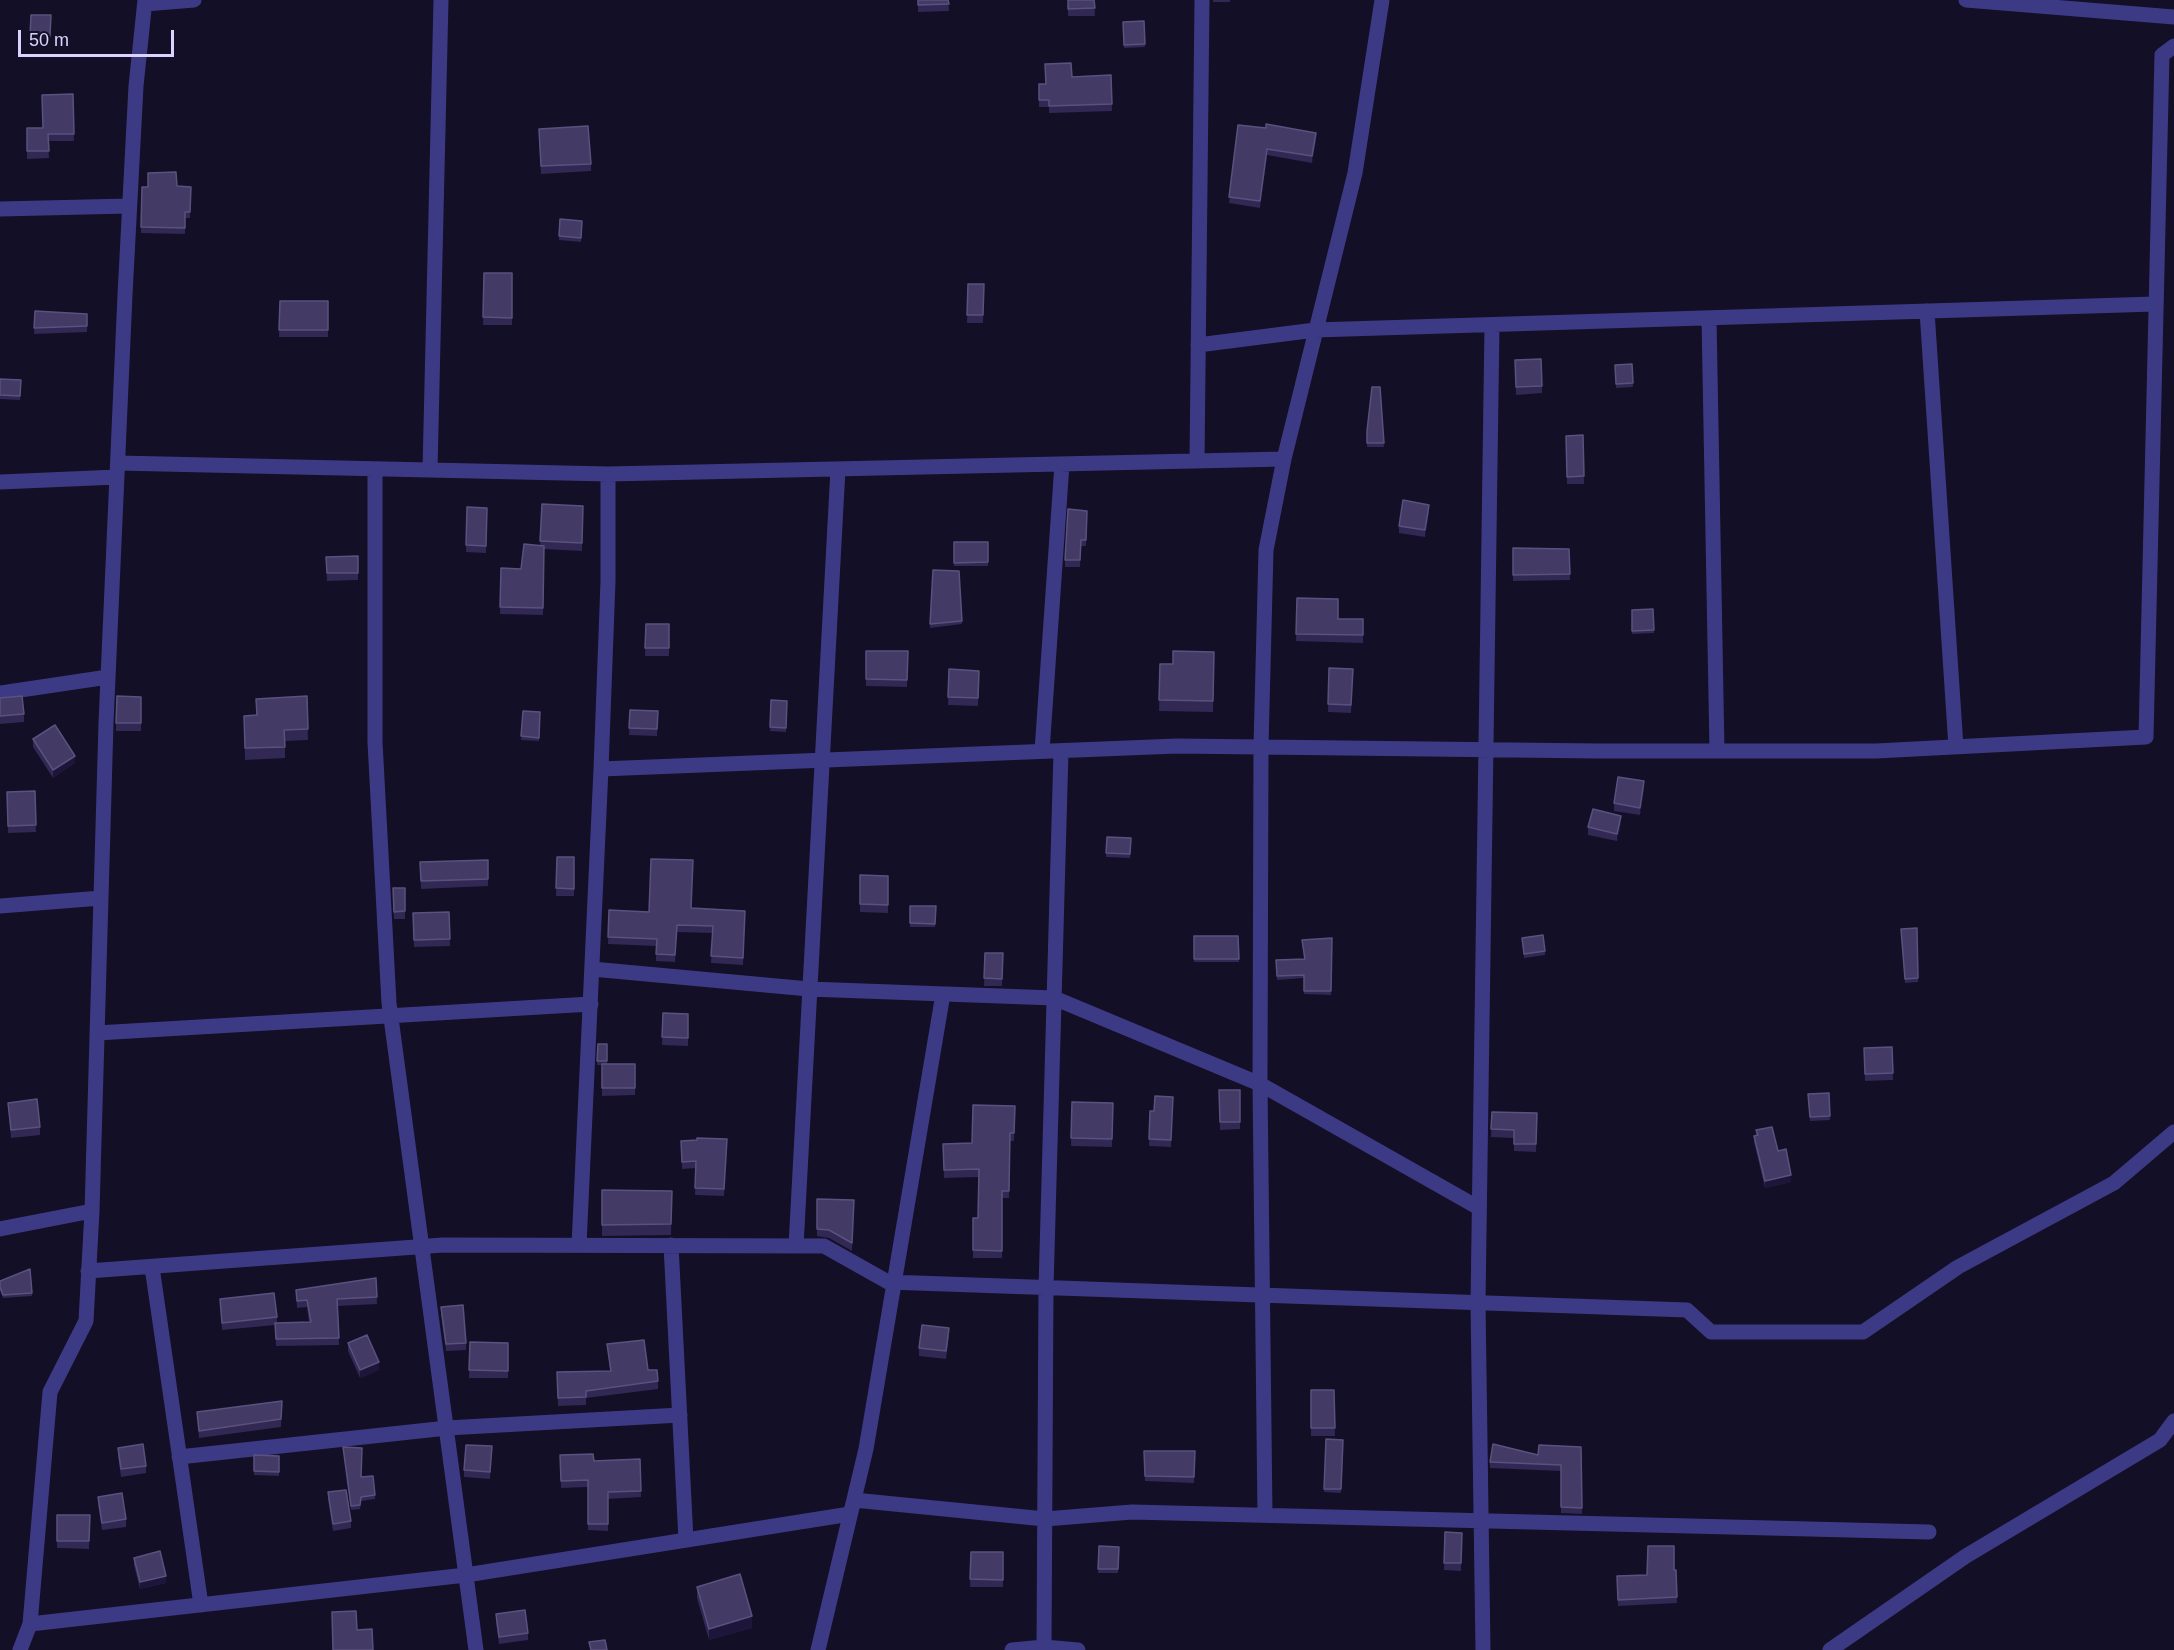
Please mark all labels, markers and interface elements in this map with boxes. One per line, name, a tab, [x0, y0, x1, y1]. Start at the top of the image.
scale bar	[21, 18, 177, 56]
text: 50 m	[29, 30, 69, 50]

